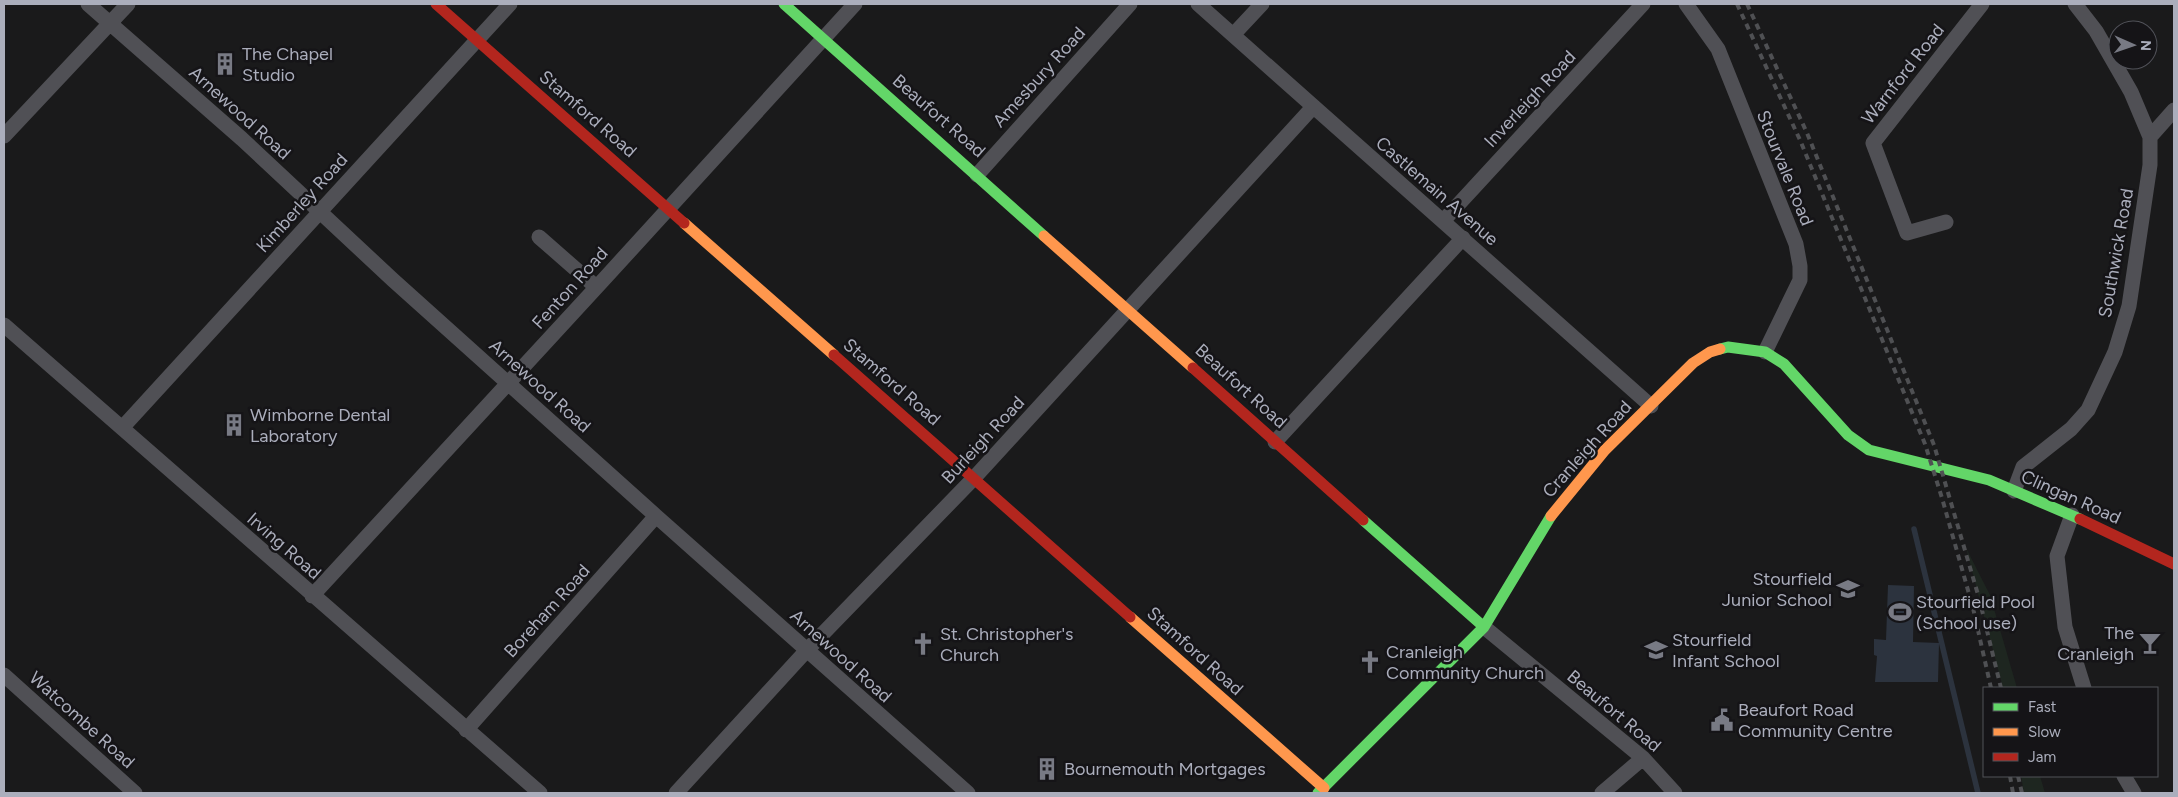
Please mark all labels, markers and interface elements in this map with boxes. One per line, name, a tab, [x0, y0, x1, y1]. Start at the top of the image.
street label: Warnford Road	[1857, 19, 1949, 129]
north arrow	[2108, 20, 2158, 70]
street label: Amesbury Road	[988, 22, 1090, 132]
text: N	[2137, 40, 2154, 51]
place label: The Chapel Studio	[242, 43, 333, 86]
street label: Inverleigh Road	[1480, 46, 1580, 152]
building icon: The Chapel Studio	[212, 51, 238, 77]
street label: Arnewood Road	[185, 62, 295, 164]
street label: Stamford Road	[535, 66, 641, 162]
street label: Beaufort Road	[888, 70, 990, 162]
street label: Stourvale Road	[1752, 107, 1818, 229]
street label: Castlemain Avenue	[1371, 132, 1503, 250]
street label: Kimberley Road	[252, 149, 352, 257]
street label: Southwick Road	[2094, 187, 2138, 319]
street label: Fenton Road	[527, 242, 613, 334]
street label: Stamford Road	[839, 334, 945, 430]
street label: Arnewood Road	[485, 335, 595, 437]
street label: Beaufort Road	[1191, 339, 1291, 433]
street label: Burleigh Road	[937, 392, 1029, 488]
street label: Cranleigh Road	[1538, 396, 1636, 502]
place label: Wimborne Dental Laboratory	[250, 404, 390, 447]
building icon: Wimborne Dental Laboratory	[221, 412, 247, 438]
street label: Clingan Road	[2018, 465, 2124, 529]
street label: Irving Road	[242, 508, 326, 584]
street label: Boreham Road	[499, 560, 595, 662]
place label: Stourfield Junior School	[1722, 568, 1832, 611]
school or university icon: Stourfield Junior School	[1835, 576, 1861, 602]
place label: Stourfield Pool (School use)	[1916, 591, 2035, 634]
sports icon: Stourfield Pool (School use)	[1887, 599, 1913, 625]
street label: Stamford Road	[1142, 602, 1248, 700]
street label: Arnewood Road	[786, 605, 896, 707]
place label: The Cranleigh	[2057, 622, 2134, 665]
place label: St. Christopher's Church	[940, 623, 1074, 666]
place label: Stourfield Infant School	[1672, 629, 1780, 672]
bar icon: The Cranleigh	[2137, 630, 2163, 656]
church icon: St. Christopher's Church	[910, 631, 936, 657]
school or university icon: Stourfield Infant School	[1643, 637, 1669, 663]
place label: Cranleigh Community Church	[1386, 641, 1544, 684]
church icon: Cranleigh Community Church	[1357, 649, 1383, 675]
street label: Beaufort Road	[1563, 665, 1665, 757]
street label: Watcombe Road	[25, 667, 139, 773]
legend	[1983, 687, 2158, 777]
text: Fast	[2028, 698, 2057, 716]
place label: Beaufort Road Community Centre	[1738, 699, 1893, 742]
public building icon: Beaufort Road Community Centre	[1709, 707, 1735, 733]
text: Slow	[2028, 723, 2061, 741]
text: Jam	[2028, 748, 2056, 766]
building icon: Bournemouth Mortgages	[1034, 756, 1060, 782]
place label: Bournemouth Mortgages	[1064, 758, 1266, 780]

